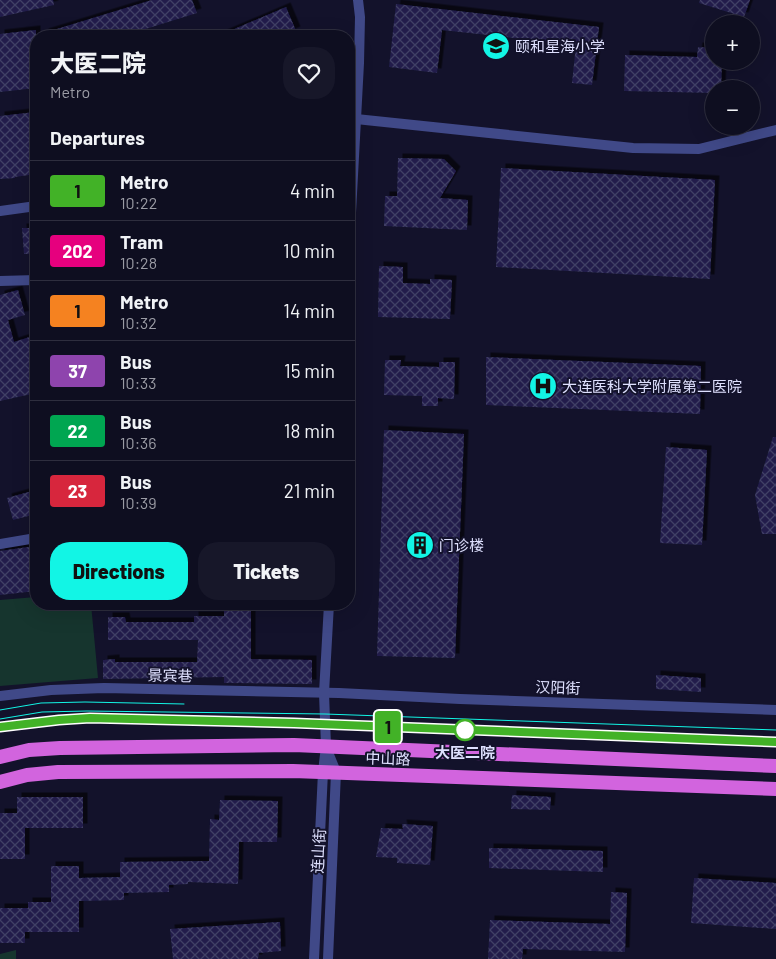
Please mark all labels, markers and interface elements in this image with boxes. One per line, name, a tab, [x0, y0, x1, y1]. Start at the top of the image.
map controls	[705, 15, 760, 135]
button: +	[705, 15, 760, 70]
school or university icon: 颐和星海小学	[481, 31, 511, 61]
place label: 颐和星海小学	[515, 37, 605, 55]
button: heart	[283, 47, 335, 99]
text: 大医二院	[50, 48, 146, 77]
button: −	[705, 80, 760, 135]
text: Metro	[50, 82, 90, 101]
text: Departures	[50, 126, 145, 149]
text: Metro	[120, 170, 169, 193]
text: 4 min	[290, 179, 335, 202]
text: 1	[74, 180, 81, 202]
text: 10:22	[120, 193, 157, 212]
text: Tram	[120, 230, 163, 253]
text: 10 min	[283, 239, 335, 262]
text: 202	[62, 240, 93, 262]
text: 10:28	[120, 253, 157, 272]
text: Metro	[120, 290, 169, 313]
text: 14 min	[283, 299, 335, 322]
text: 1	[74, 300, 81, 322]
text: 10:32	[120, 313, 157, 332]
text: Bus	[120, 350, 152, 373]
text: 15 min	[284, 359, 335, 382]
text: 37	[68, 360, 87, 382]
hospital icon: 大连医科大学附属第二医院	[528, 371, 558, 401]
text: 10:33	[120, 373, 157, 392]
place label: 大连医科大学附属第二医院	[562, 377, 742, 395]
text: Bus	[120, 410, 152, 433]
text: 18 min	[284, 419, 335, 442]
text: 22	[67, 420, 88, 442]
text: 10:36	[120, 433, 157, 452]
text: Bus	[120, 470, 152, 493]
text: 21 min	[284, 479, 335, 502]
text: 23	[68, 480, 87, 502]
text: 10:39	[120, 493, 157, 512]
building icon: 门诊楼	[405, 530, 435, 560]
place label: 门诊楼	[439, 536, 484, 554]
button: Directions	[50, 542, 188, 600]
button: Tickets	[198, 542, 335, 600]
street label: 景宾巷	[147, 666, 193, 684]
street label: 汉阳街	[535, 677, 581, 697]
line badge: 1	[372, 711, 404, 743]
text: 1	[385, 716, 391, 738]
marker: 大医二院	[454, 719, 476, 741]
place label: 大医二院	[435, 743, 495, 761]
street label: 中山路	[365, 748, 411, 768]
street label: 连山街	[308, 828, 328, 874]

